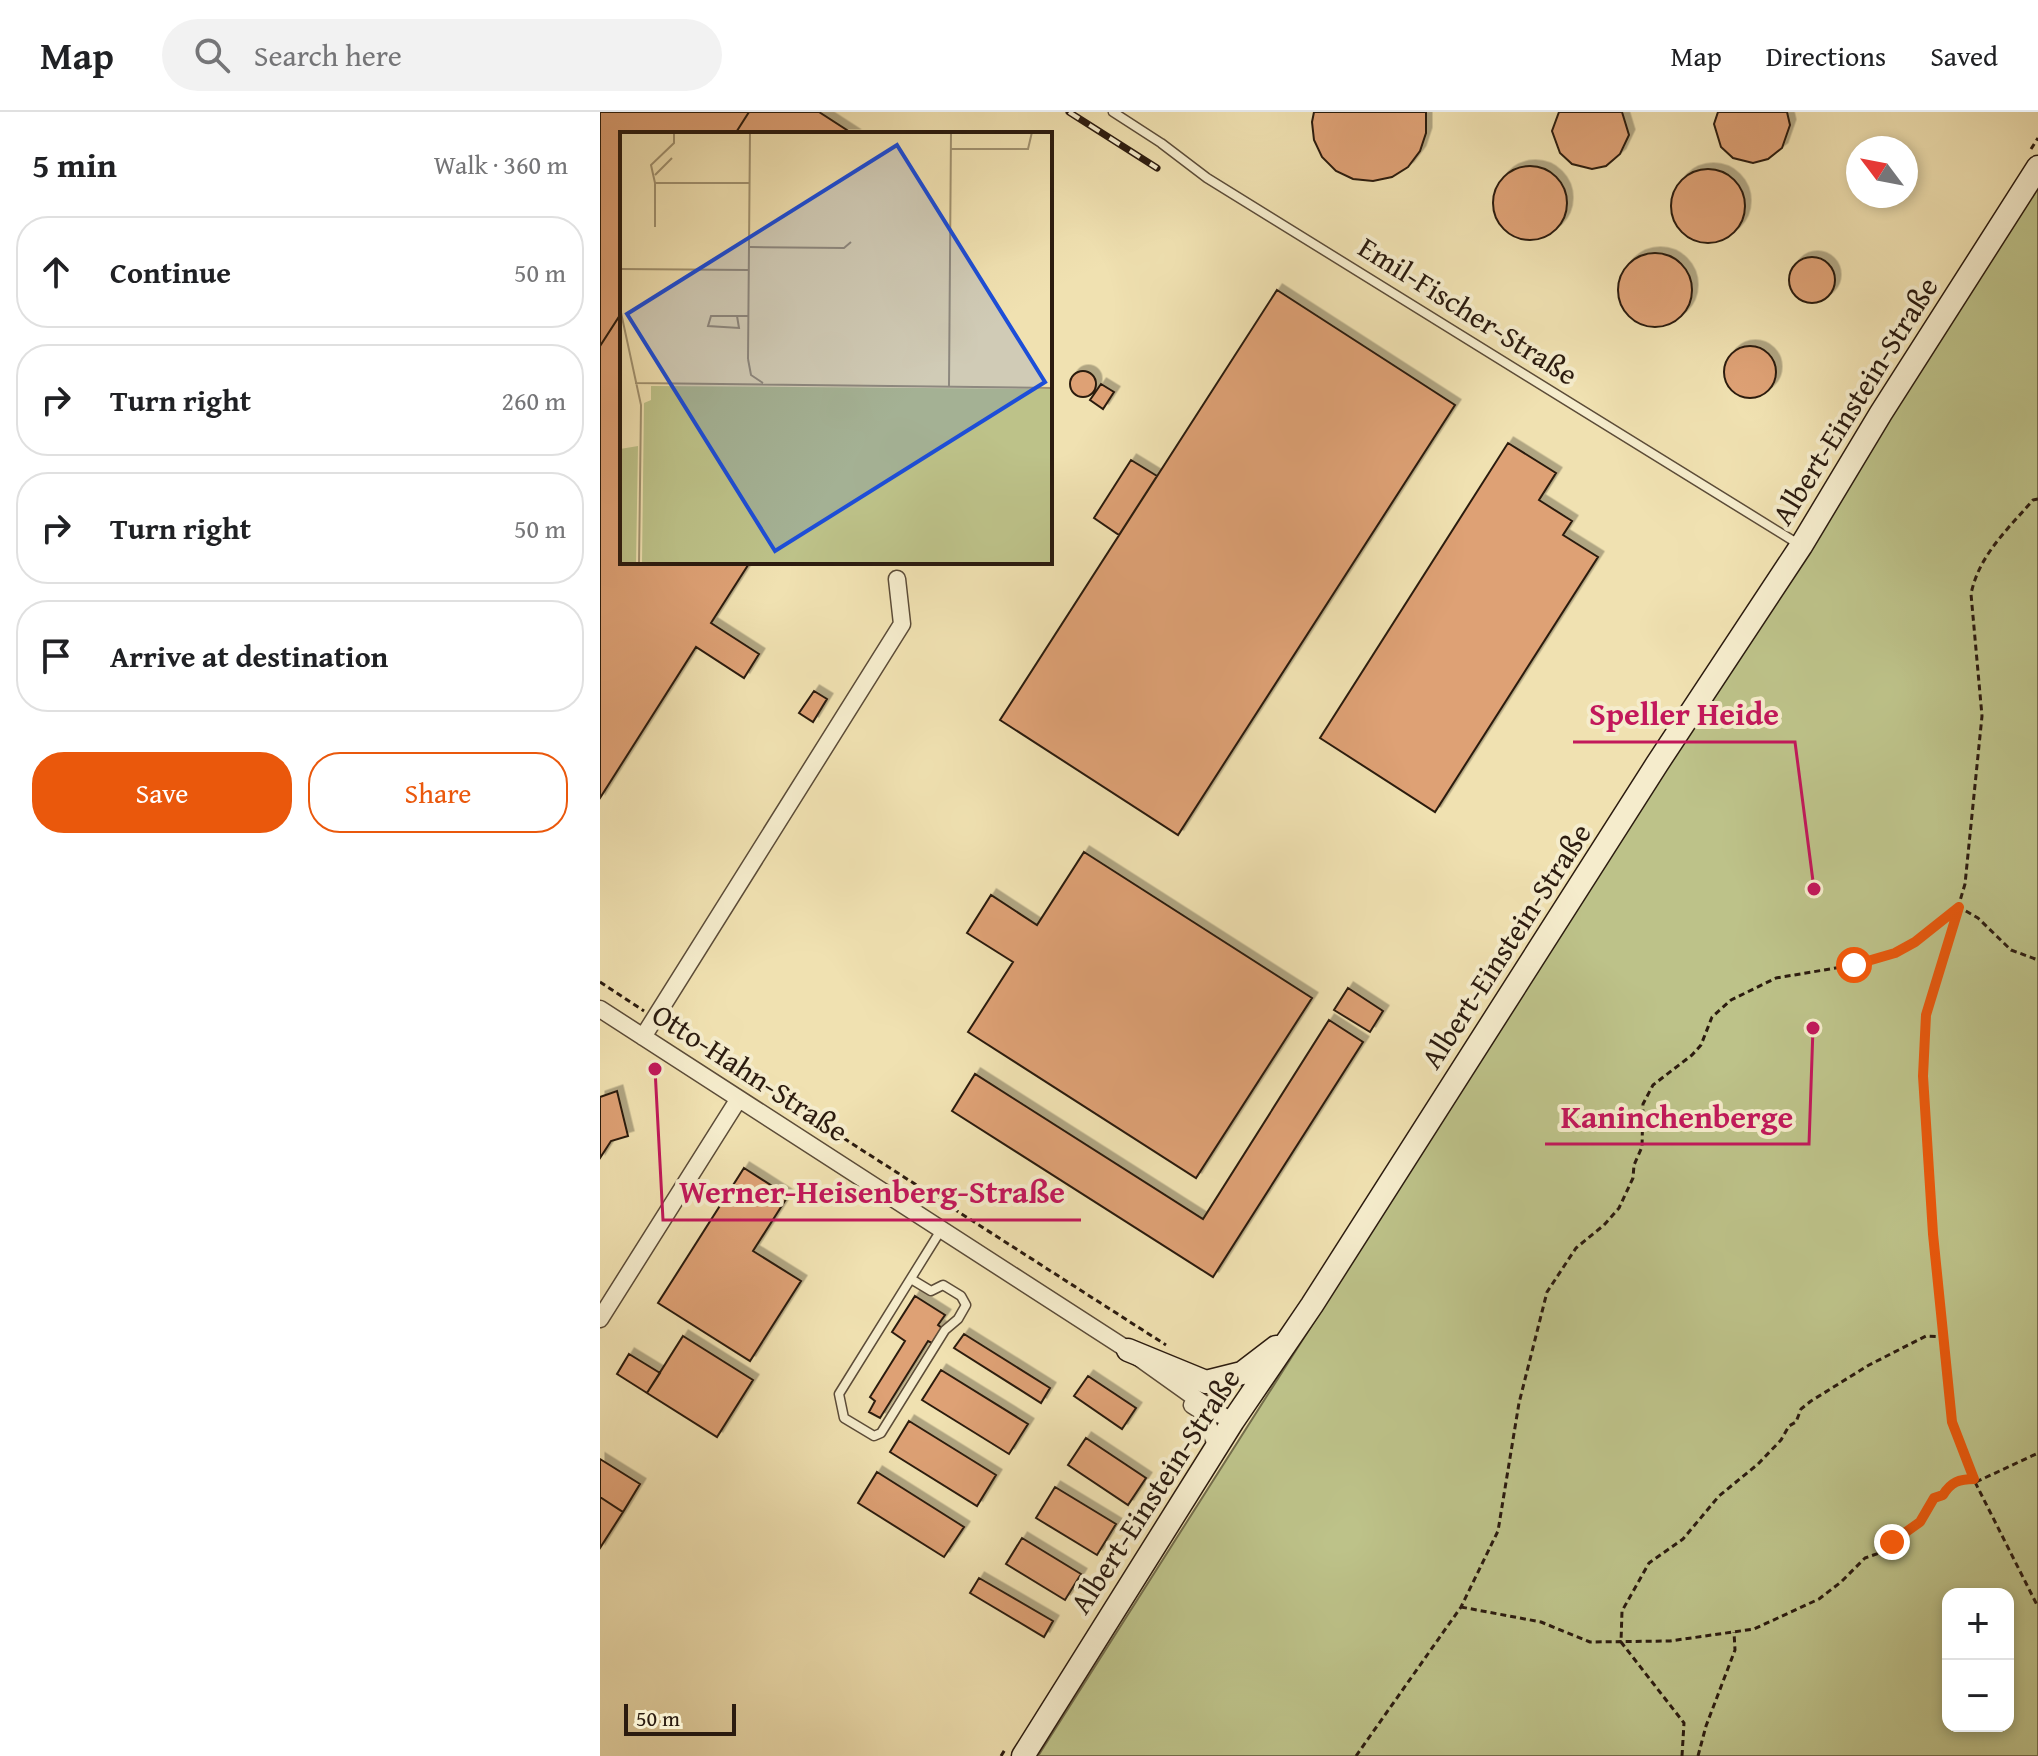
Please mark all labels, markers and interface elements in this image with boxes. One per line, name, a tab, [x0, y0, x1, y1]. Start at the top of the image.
search box	[162, 19, 722, 91]
text: Map	[40, 27, 114, 83]
icon: search	[190, 33, 234, 77]
text: Search here	[254, 33, 402, 77]
text: Map	[1670, 35, 1722, 76]
text: Directions	[1766, 35, 1886, 76]
text: Saved	[1930, 35, 1998, 76]
inset map	[620, 132, 1052, 564]
north arrow	[1846, 136, 1918, 208]
text: 5 min	[32, 140, 117, 189]
text: Walk · 360 m	[434, 145, 568, 184]
street label: Emil-Fischer-Straße	[1350, 225, 1587, 395]
icon: ahead	[34, 250, 78, 294]
text: Continue	[110, 250, 231, 294]
text: 50 m	[514, 253, 566, 292]
street label: Albert-Einstein-Straße	[1760, 268, 1948, 533]
icon: right	[34, 378, 78, 422]
text: Turn right	[110, 378, 251, 422]
text: 260 m	[501, 381, 566, 420]
icon: right	[34, 506, 78, 550]
text: Turn right	[110, 506, 251, 550]
text: 50 m	[514, 509, 566, 548]
icon: arrive	[34, 634, 78, 678]
text: Arrive at destination	[110, 634, 388, 678]
callout: Speller Heide	[1573, 686, 1795, 742]
text: Speller Heide	[1589, 690, 1779, 737]
button: Save	[32, 752, 292, 833]
button: Share	[308, 752, 568, 833]
street label: Albert-Einstein-Straße	[1409, 814, 1601, 1077]
route start	[1836, 947, 1872, 983]
street label: Otto-Hahn-Straße	[644, 992, 857, 1152]
callout: Kaninchenberge	[1545, 1088, 1809, 1144]
text: Kaninchenberge	[1561, 1093, 1793, 1140]
callout: Werner-Heisenberg-Straße	[663, 1164, 1081, 1220]
text: Werner-Heisenberg-Straße	[679, 1168, 1065, 1215]
street label: Albert-Einstein-Straße	[1058, 1359, 1250, 1622]
route end	[1874, 1524, 1910, 1560]
map controls	[1942, 1588, 2014, 1732]
button: +	[1942, 1588, 2014, 1660]
button: −	[1942, 1660, 2014, 1732]
scale bar	[624, 1700, 736, 1736]
text: 50 m	[636, 1702, 680, 1734]

